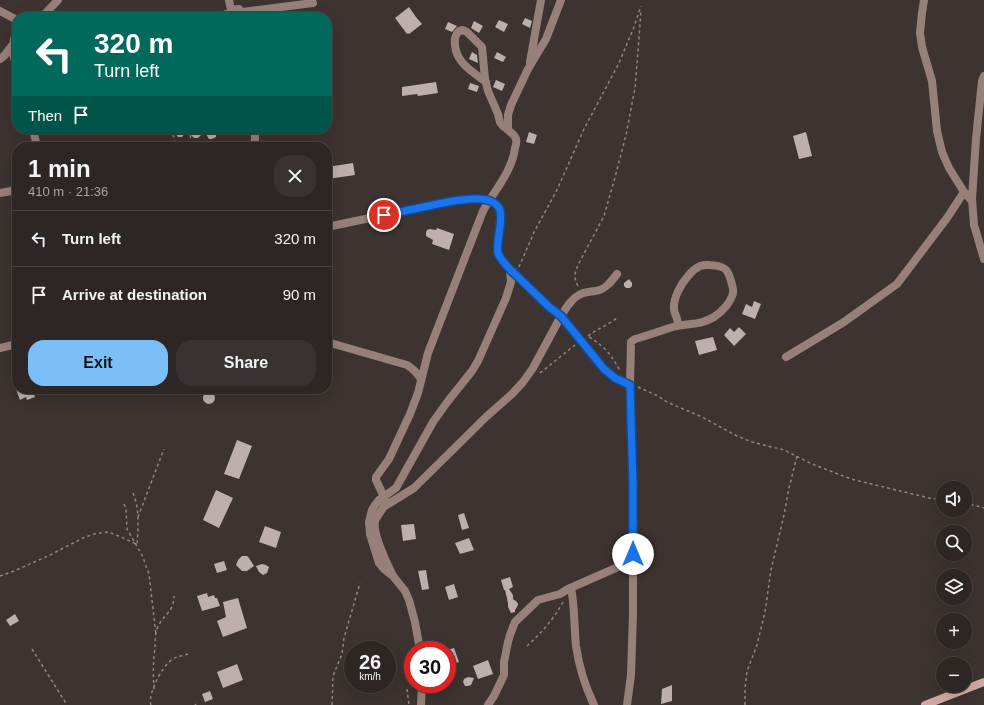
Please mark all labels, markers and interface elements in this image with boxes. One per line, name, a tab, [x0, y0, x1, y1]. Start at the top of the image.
icon: left	[28, 28, 80, 80]
text: 320 m	[94, 28, 173, 59]
text: Turn left	[94, 61, 159, 81]
icon: arrive	[70, 104, 92, 126]
text: Then	[28, 107, 62, 124]
text: 1 min	[28, 155, 91, 182]
button: close	[274, 155, 316, 197]
text: 410 m · 21:36	[28, 184, 108, 199]
pin	[367, 198, 401, 232]
icon: arrive	[373, 204, 395, 226]
icon: left	[28, 228, 50, 250]
text: Turn left	[62, 230, 121, 247]
text: 320 m	[274, 230, 316, 247]
icon: arrive	[28, 284, 50, 306]
text: Arrive at destination	[62, 286, 207, 303]
text: 90 m	[283, 286, 316, 303]
button: Exit	[28, 340, 168, 386]
button: Share	[176, 340, 316, 386]
map controls	[936, 481, 972, 693]
button: sound	[936, 481, 972, 517]
button: search	[936, 525, 972, 561]
position arrow	[612, 533, 654, 575]
button: layers	[936, 569, 972, 605]
button: +	[936, 613, 972, 649]
speed limit sign: 30	[404, 641, 456, 693]
text: 26	[359, 651, 381, 673]
button: −	[936, 657, 972, 693]
text: km/h	[359, 671, 381, 682]

